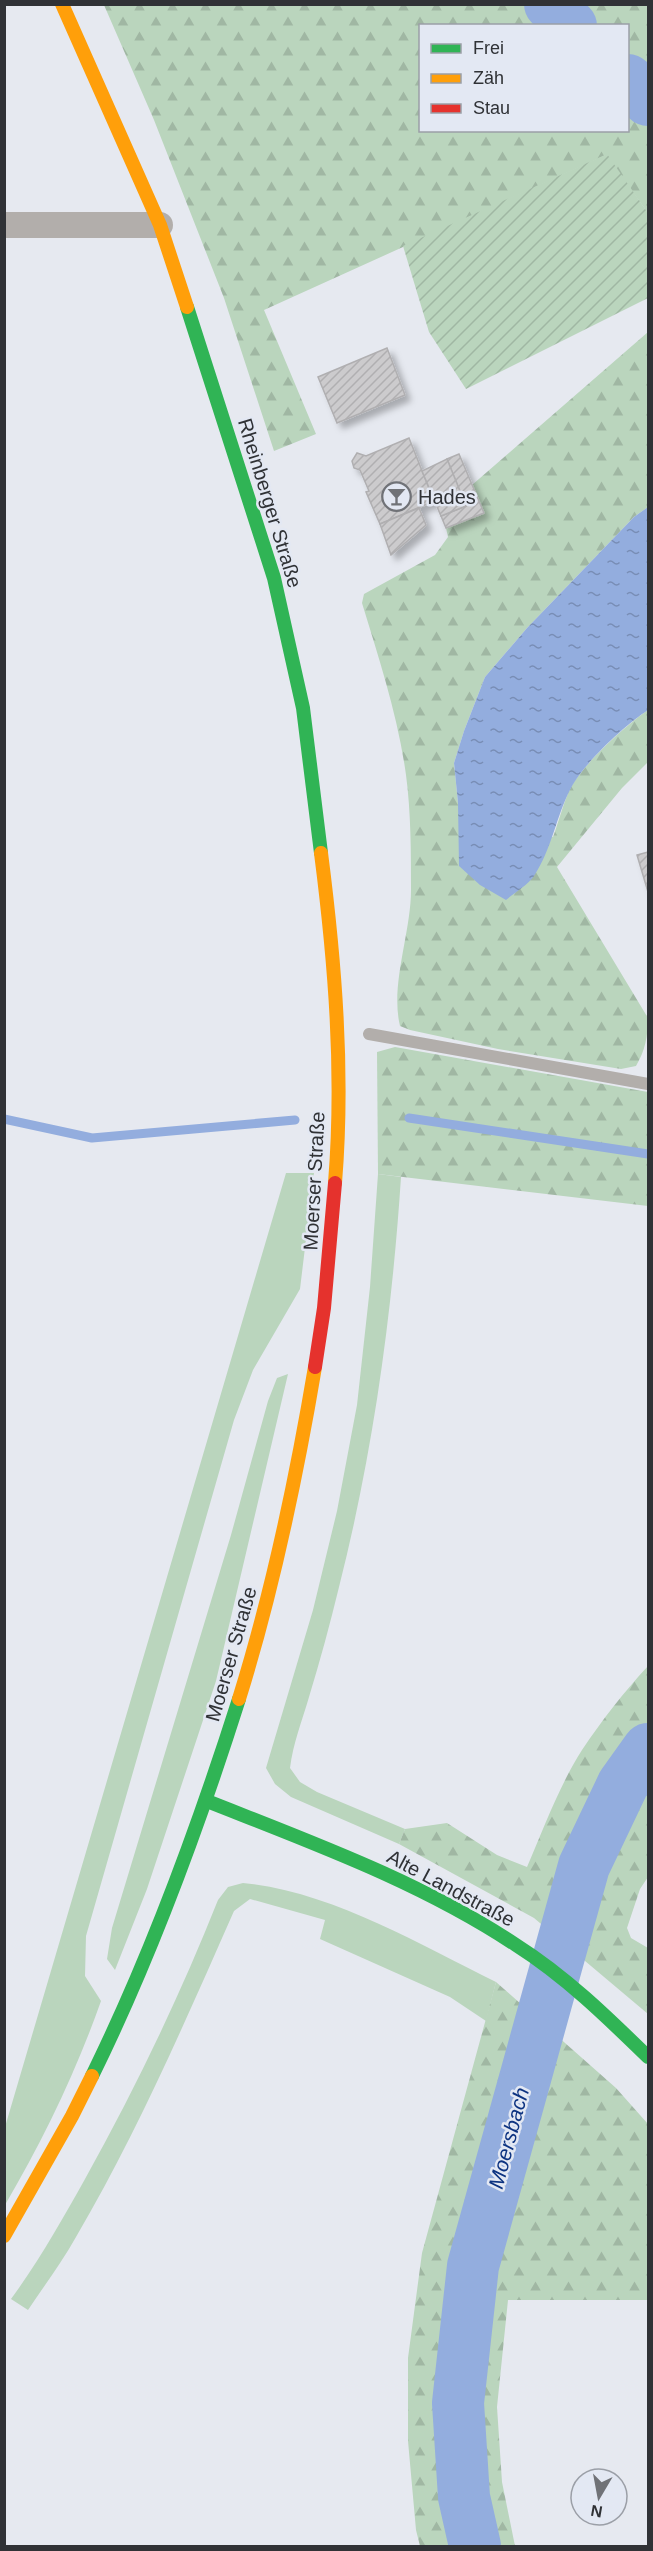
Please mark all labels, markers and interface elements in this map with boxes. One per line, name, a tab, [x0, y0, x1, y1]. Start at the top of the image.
legend	[419, 24, 629, 132]
text: Frei	[473, 38, 504, 58]
text: Zäh	[473, 68, 504, 88]
text: Stau	[473, 98, 510, 118]
street label: Rheinberger Straße	[234, 416, 306, 590]
bar icon: Hades	[381, 481, 413, 513]
place label: Hades	[418, 486, 476, 508]
street label: Moerser Straße	[299, 1111, 329, 1251]
street label: Moerser Straße	[201, 1584, 261, 1724]
street label: Alte Landstraße	[383, 1845, 519, 1931]
water label: Moersbach	[484, 2085, 533, 2191]
north arrow	[569, 2467, 629, 2527]
text: N	[589, 2502, 604, 2521]

